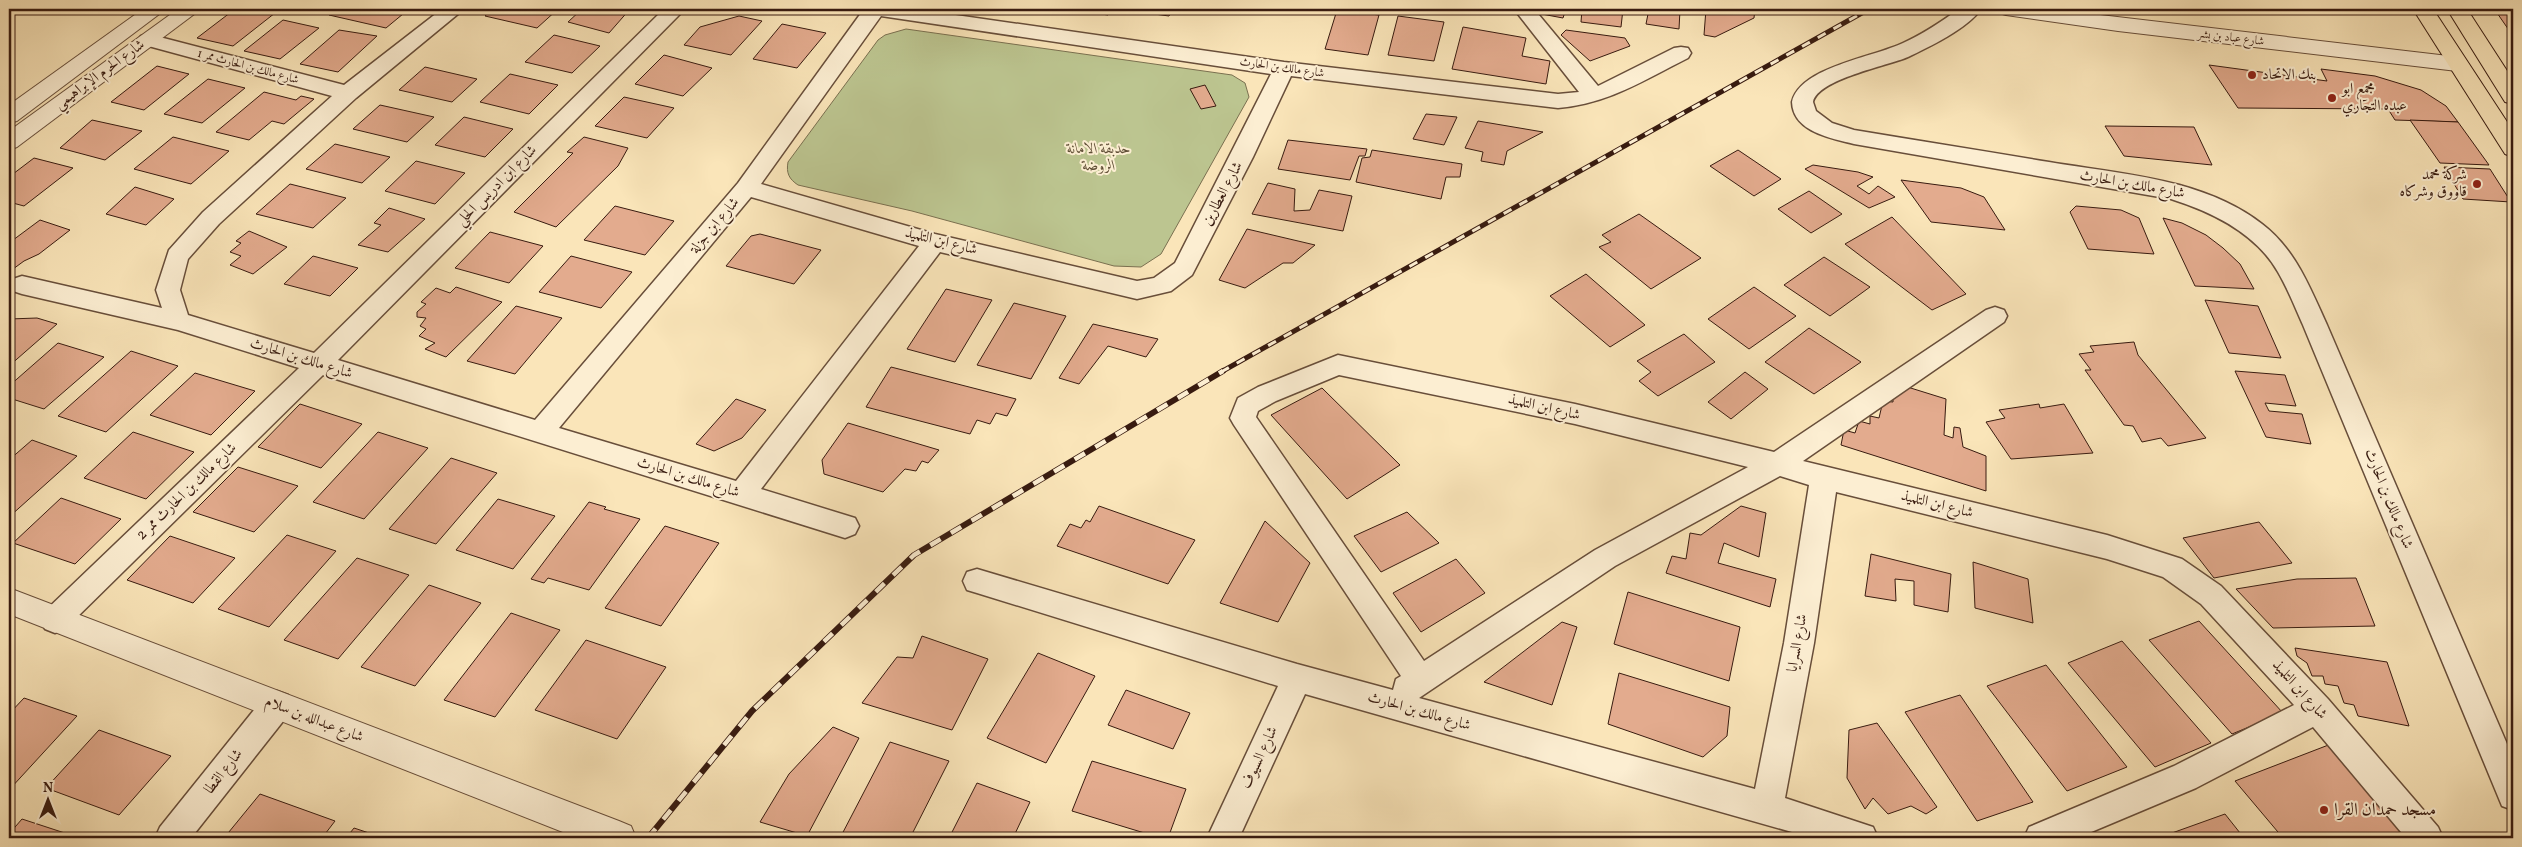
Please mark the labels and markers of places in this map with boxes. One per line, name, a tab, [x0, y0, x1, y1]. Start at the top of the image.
place label: بنك الاتحاد	[2262, 65, 2316, 86]
marker: بنك الاتحاد	[2246, 69, 2258, 81]
place label: مجمع ابو عبده التجاري	[2340, 79, 2407, 117]
marker: مجمع ابو عبده التجاري	[2326, 92, 2338, 104]
place label: شركة محمد قاووق وشركاه	[2399, 165, 2467, 203]
marker: شركة محمد قاووق وشركاه	[2471, 178, 2483, 190]
place label: مسجد حمدان القرا	[2334, 798, 2436, 823]
marker: مسجد حمدان القرا	[2318, 804, 2330, 816]

